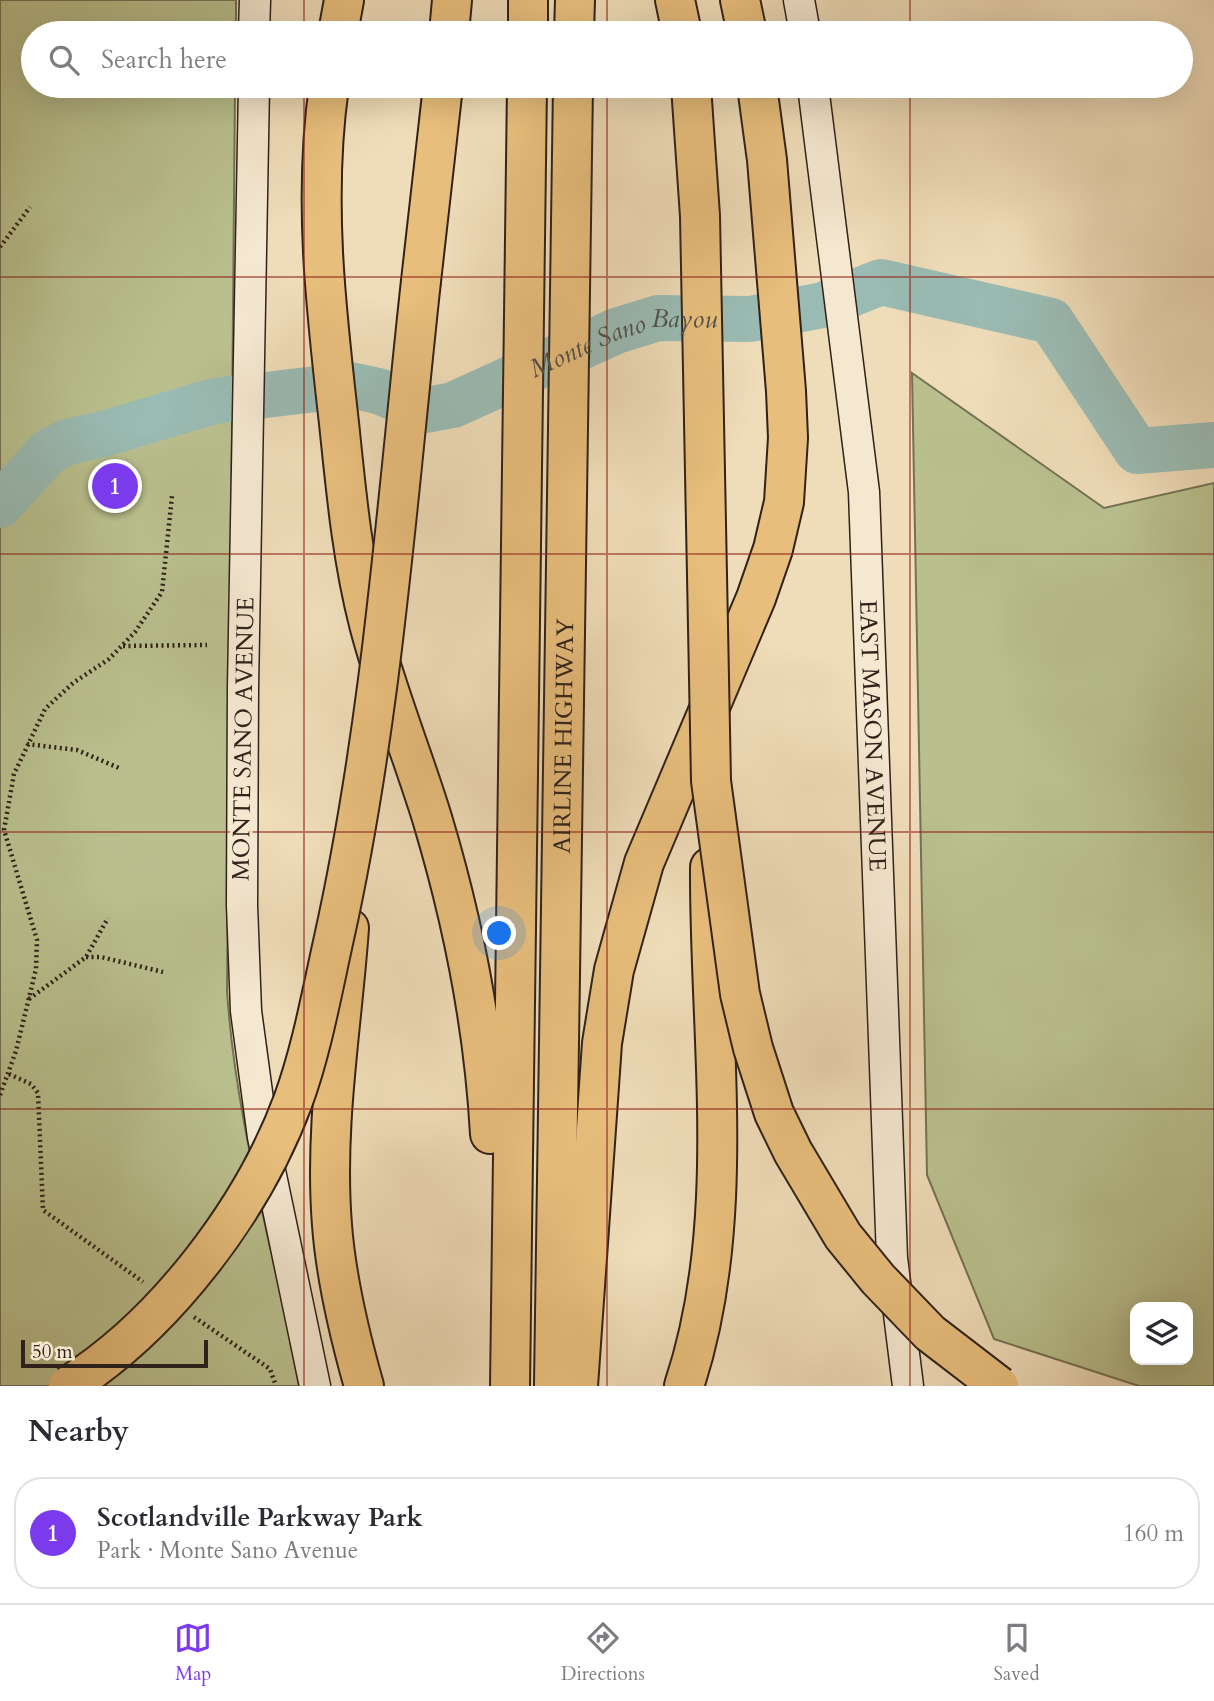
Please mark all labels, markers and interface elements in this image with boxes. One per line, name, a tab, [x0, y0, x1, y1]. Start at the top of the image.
search box	[21, 21, 1193, 98]
icon: search	[45, 41, 83, 79]
text: Search here	[101, 42, 227, 77]
water label: Monte Sano Bayou	[523, 301, 718, 386]
pin: 1	[92, 460, 138, 512]
street label: MONTE SANO AVENUE	[225, 597, 262, 881]
street label: EAST MASON AVENUE	[851, 599, 894, 872]
street label: AIRLINE HIGHWAY	[546, 618, 582, 854]
your location	[482, 916, 516, 950]
map controls	[1130, 1302, 1193, 1365]
button: layers	[1130, 1302, 1193, 1365]
scale bar	[21, 1337, 208, 1369]
text: 50 m	[32, 1339, 73, 1365]
text: Nearby	[28, 1411, 129, 1452]
text: Scotlandville Parkway Park	[97, 1500, 423, 1535]
text: 1	[47, 1518, 59, 1549]
text: 160 m	[1123, 1518, 1184, 1549]
text: Park · Monte Sano Avenue	[97, 1535, 358, 1566]
tab: Map	[174, 1619, 212, 1687]
tab: Directions	[561, 1619, 645, 1687]
tab: Saved	[994, 1619, 1040, 1687]

